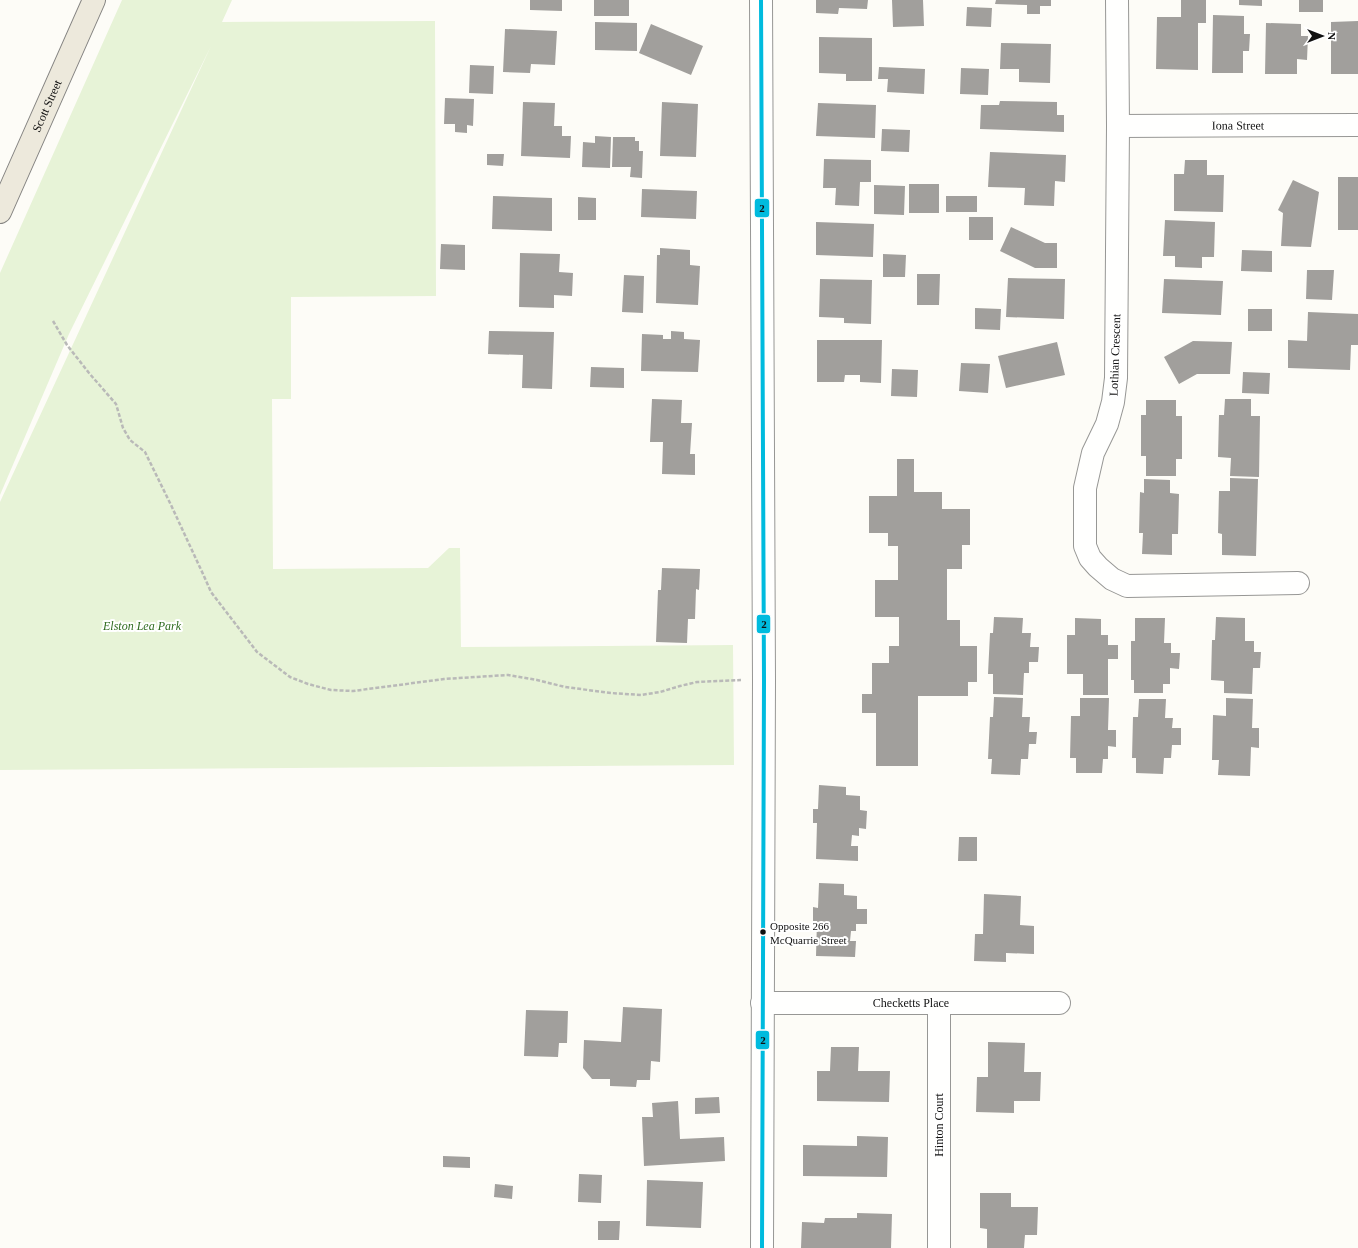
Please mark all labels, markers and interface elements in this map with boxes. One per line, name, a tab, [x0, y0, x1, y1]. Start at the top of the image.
north arrow	[1302, 16, 1342, 56]
text: N	[1326, 32, 1338, 40]
street label: Scott Street	[29, 77, 65, 134]
street label: Iona Street	[1212, 118, 1265, 133]
line badge: 2	[754, 198, 770, 218]
text: 2	[759, 202, 765, 214]
street label: Lothian Crescent	[1107, 313, 1123, 396]
line badge: 2	[756, 614, 771, 634]
text: 2	[761, 618, 767, 630]
park label: Elston Lea Park	[102, 619, 182, 633]
place label: Opposite 266 McQuarrie Street	[770, 920, 847, 946]
marker: Opposite 266 McQuarrie Street	[758, 927, 768, 937]
street label: Checketts Place	[873, 996, 949, 1010]
line badge: 2	[755, 1030, 770, 1050]
text: 2	[760, 1034, 766, 1046]
street label: Hinton Court	[932, 1093, 946, 1157]

